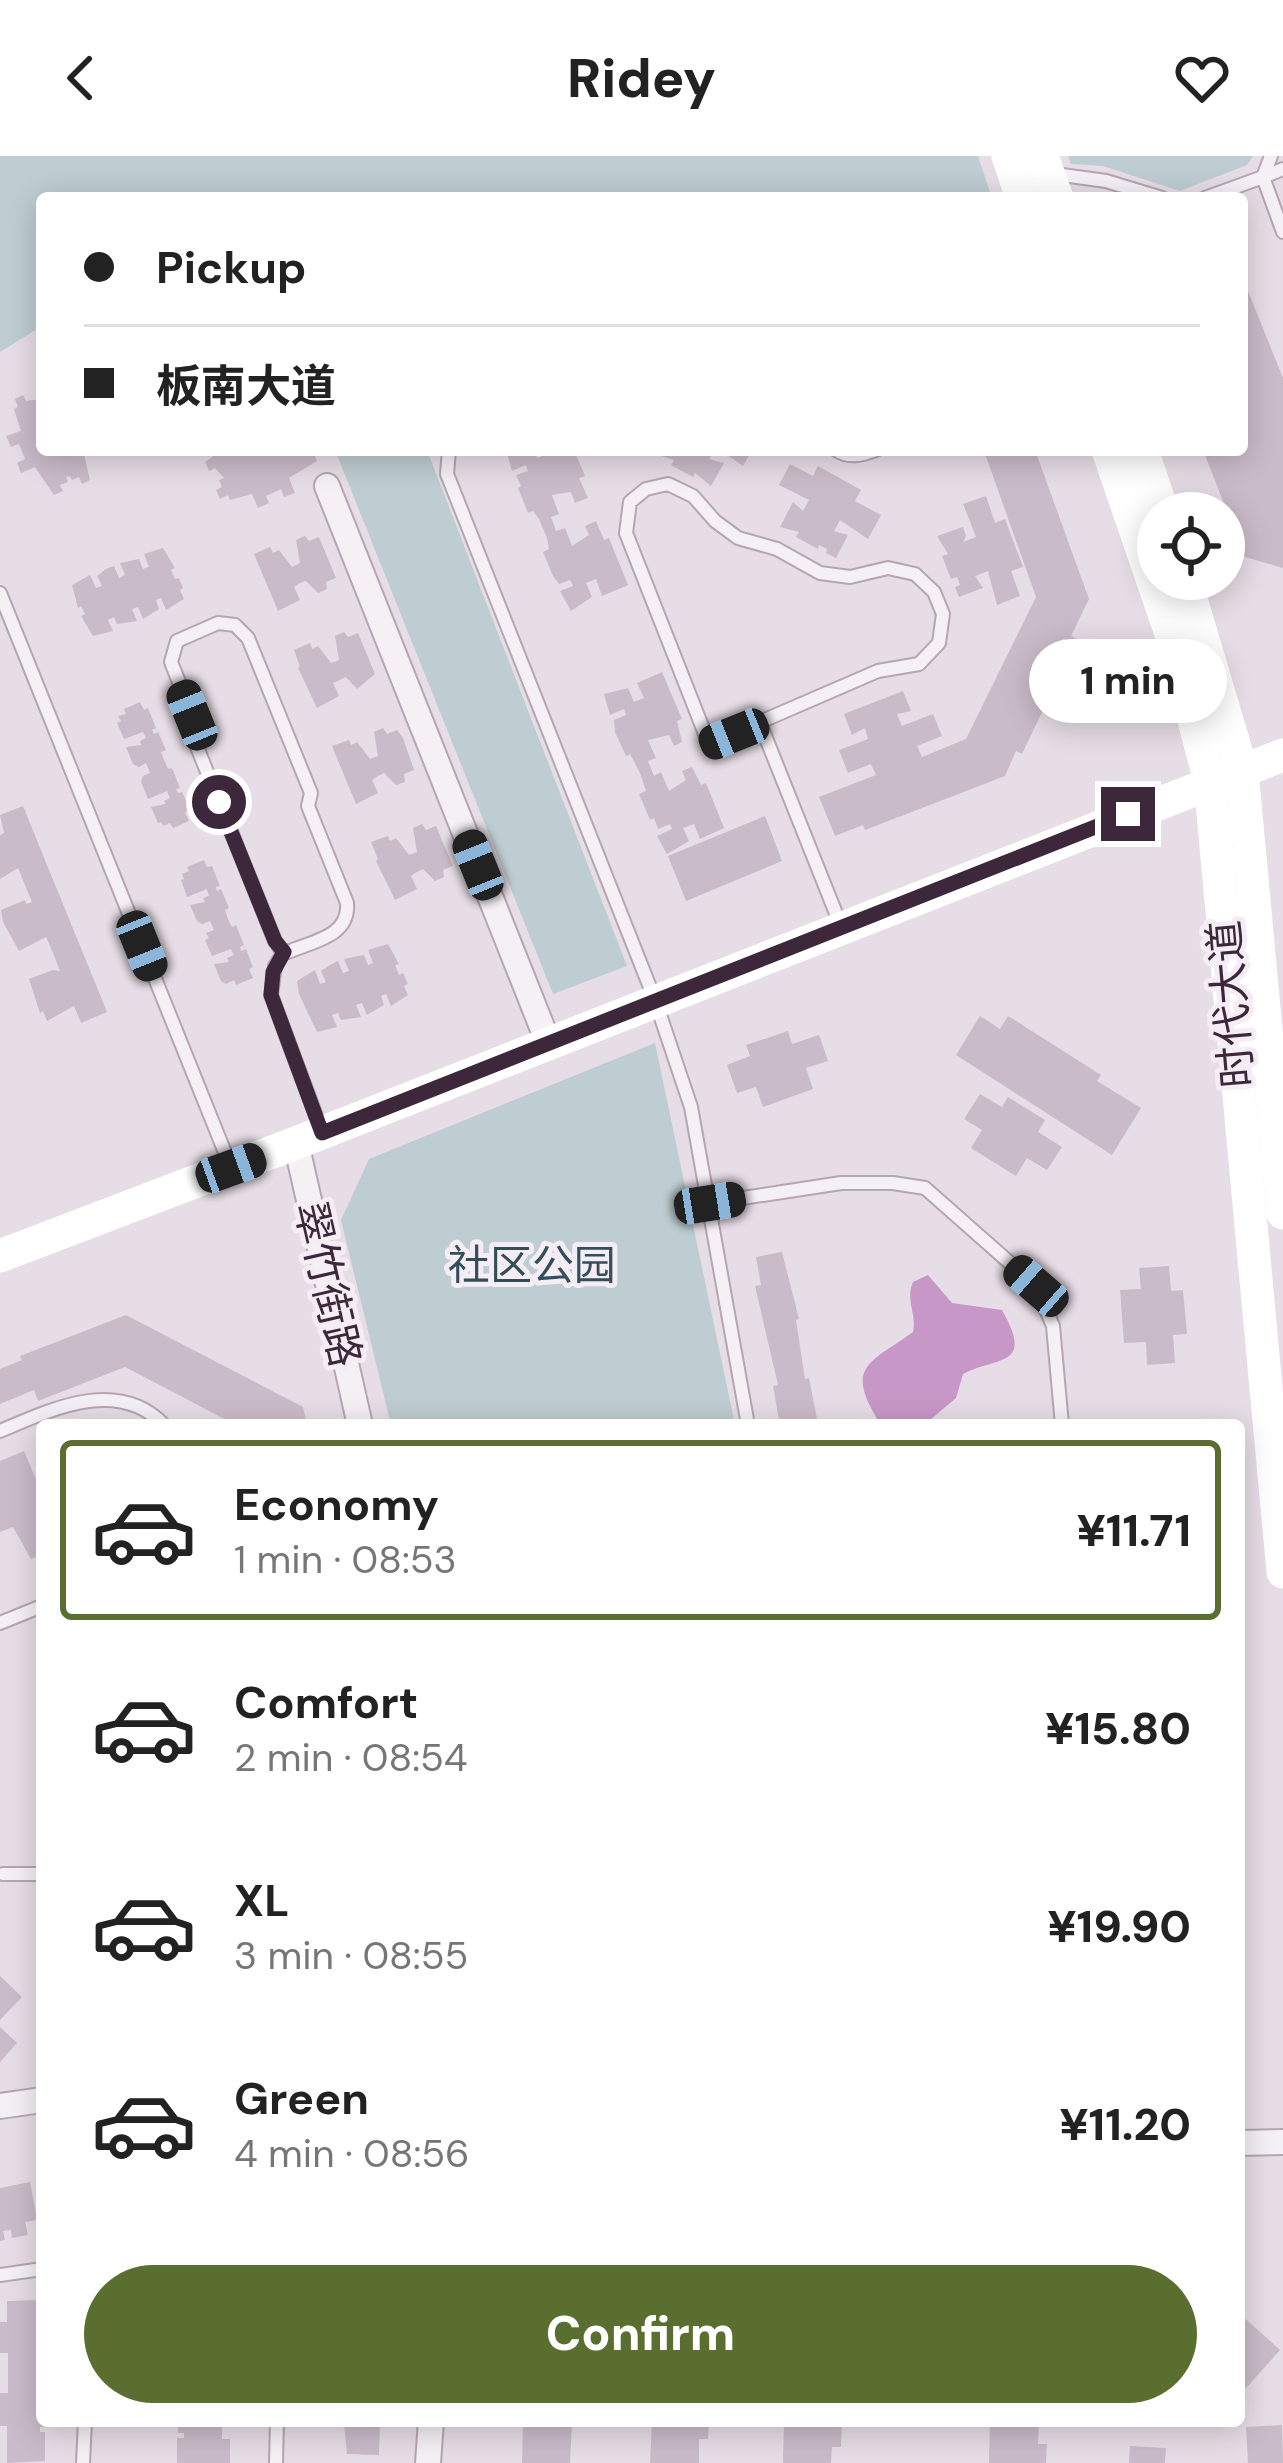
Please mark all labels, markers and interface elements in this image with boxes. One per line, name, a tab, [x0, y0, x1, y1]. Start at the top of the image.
text: Ridey	[567, 43, 716, 114]
icon: back	[48, 45, 114, 111]
icon: heart	[1169, 45, 1235, 111]
text: Pickup	[156, 238, 306, 297]
text: 板南大道	[156, 357, 336, 416]
map controls	[1137, 492, 1245, 600]
button: locate	[1137, 492, 1245, 600]
callout: 1 min	[1029, 640, 1227, 724]
text: 1 min	[1080, 655, 1176, 706]
car	[162, 675, 222, 755]
car	[694, 704, 774, 764]
route start	[192, 775, 246, 829]
route end	[1101, 787, 1155, 841]
car	[448, 825, 508, 905]
car	[112, 906, 172, 986]
street label: 时代大道	[1196, 918, 1266, 1090]
car	[191, 1139, 271, 1197]
car	[672, 1180, 748, 1226]
street label: 翠竹街路	[282, 1196, 374, 1372]
park label: 社区公园	[448, 1238, 616, 1293]
car	[997, 1249, 1075, 1323]
text: Economy	[234, 1475, 439, 1534]
icon: car	[90, 1476, 198, 1584]
text: ¥11.71	[1076, 1501, 1191, 1560]
text: 1 min · 08:53	[234, 1534, 457, 1585]
text: Comfort	[234, 1673, 418, 1732]
icon: car	[90, 1674, 198, 1782]
text: ¥15.80	[1045, 1699, 1191, 1758]
text: 2 min · 08:54	[234, 1732, 468, 1783]
text: XL	[234, 1871, 289, 1930]
icon: car	[90, 1872, 198, 1980]
text: ¥19.90	[1047, 1897, 1191, 1956]
text: 3 min · 08:55	[234, 1930, 468, 1981]
text: Green	[234, 2069, 369, 2128]
icon: car	[90, 2070, 198, 2178]
text: ¥11.20	[1059, 2095, 1191, 2154]
text: 4 min · 08:56	[234, 2128, 470, 2179]
button: Confirm	[84, 2265, 1197, 2403]

